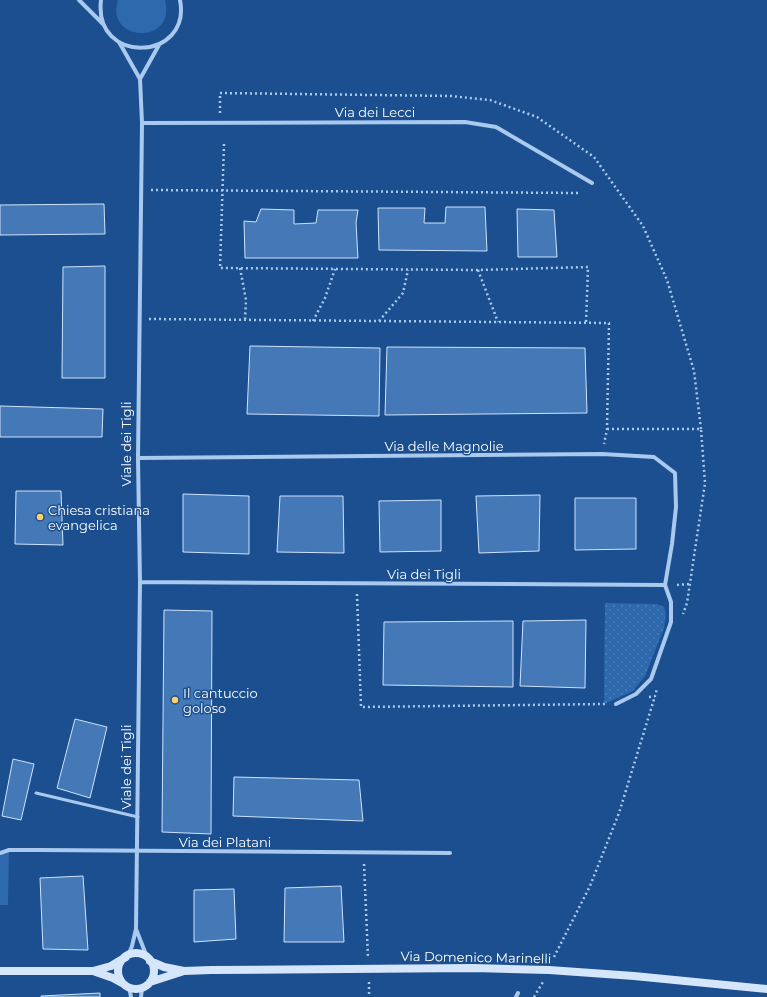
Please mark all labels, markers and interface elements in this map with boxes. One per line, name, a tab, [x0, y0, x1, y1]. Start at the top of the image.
street label: Via dei Lecci	[335, 104, 415, 120]
street label: Viale dei Tigli	[118, 401, 134, 487]
street label: Via delle Magnolie	[384, 438, 504, 454]
place label: Chiesa cristiana evangelica	[48, 502, 150, 533]
marker: Chiesa cristiana evangelica	[35, 512, 45, 522]
street label: Via dei Tigli	[387, 566, 461, 582]
place label: Il cantuccio goloso	[183, 685, 258, 716]
marker: Il cantuccio goloso	[170, 695, 180, 705]
street label: Viale dei Tigli	[118, 724, 134, 810]
street label: Via dei Platani	[179, 834, 271, 850]
street label: Via Domenico Marinelli	[400, 948, 552, 966]

